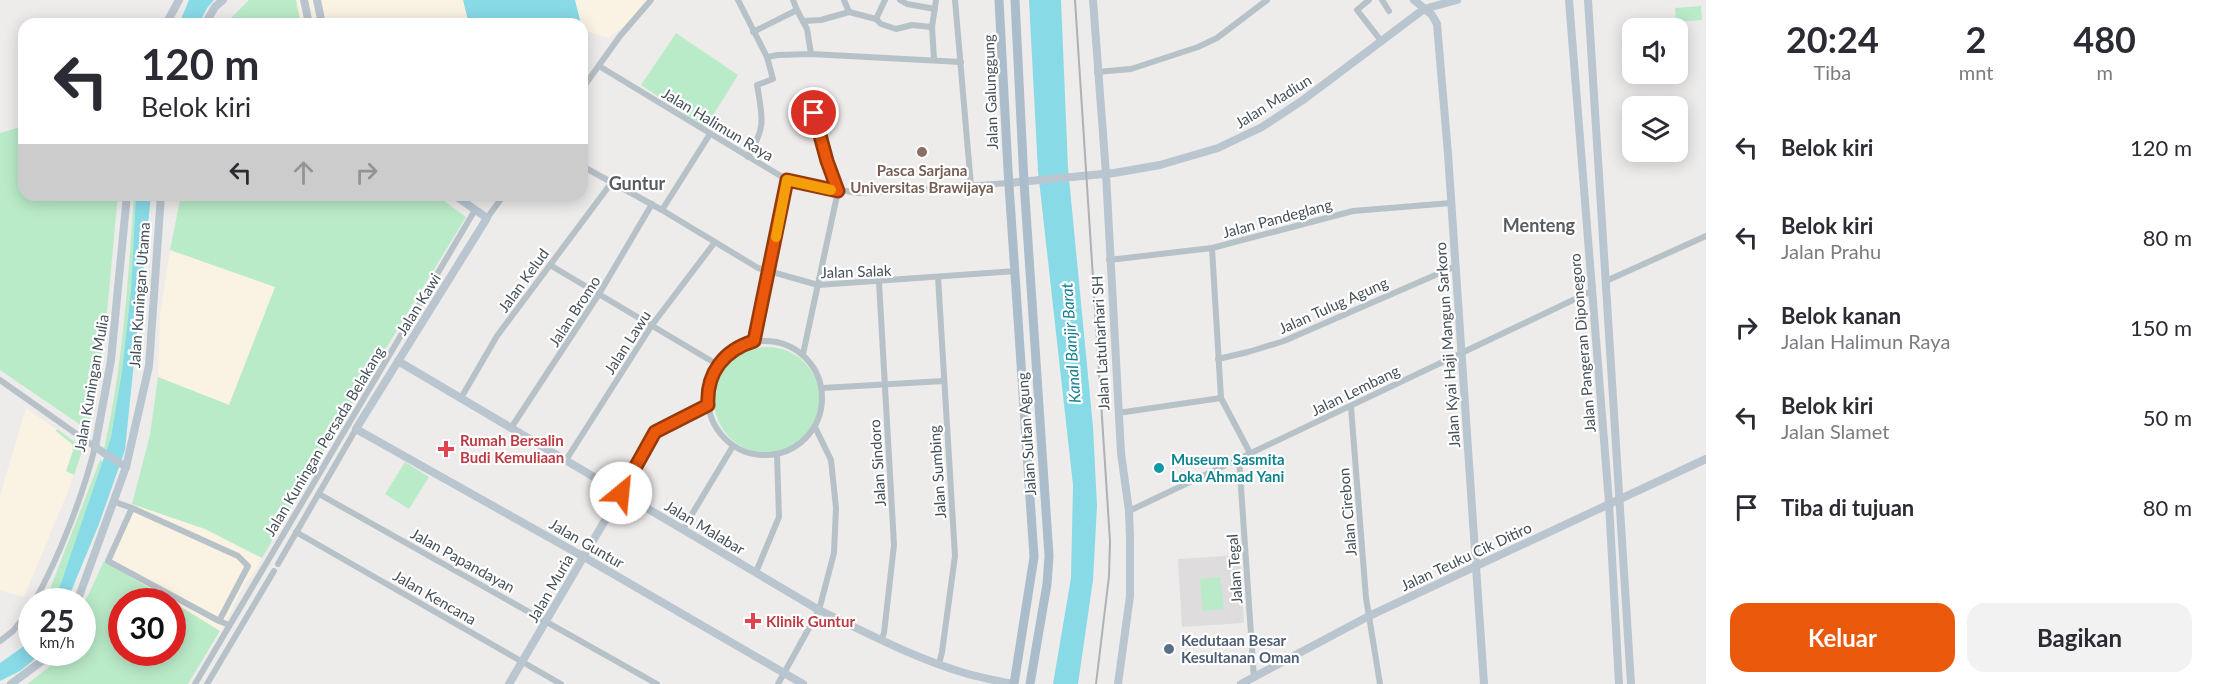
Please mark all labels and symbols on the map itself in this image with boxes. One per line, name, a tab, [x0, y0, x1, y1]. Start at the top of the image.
street label: Jalan Galunggung	[979, 34, 1001, 150]
street label: Jalan Madiun	[1232, 70, 1314, 132]
street label: Jalan Halimun Raya	[659, 84, 777, 164]
pin	[788, 87, 839, 138]
marker: Pasca Sarjana Universitas Brawijaya	[915, 145, 929, 159]
place label: Pasca Sarjana Universitas Brawijaya	[850, 161, 994, 196]
district label: Guntur	[609, 172, 666, 194]
street label: Jalan Pandeglang	[1220, 195, 1334, 241]
district label: Menteng	[1503, 214, 1576, 236]
street label: Jalan Kuningan Utama	[125, 222, 153, 368]
street label: Jalan Kyai Haji Mangun Sarkoro	[1431, 241, 1463, 449]
street label: Jalan Kelud	[494, 245, 552, 315]
street label: Jalan Pangeran Diponegoro	[1565, 253, 1599, 433]
street label: Jalan Salak	[820, 261, 892, 281]
street label: Jalan Kawi	[392, 270, 444, 338]
street label: Jalan Bromo	[544, 272, 604, 350]
street label: Jalan Tulug Agung	[1276, 273, 1390, 337]
street label: Jalan Latuharhari SH	[1087, 275, 1113, 411]
water label: Kanal Banjir Barat	[1056, 282, 1084, 404]
street label: Jalan Lawu	[600, 307, 654, 377]
street label: Jalan Kuningan Mulia	[70, 313, 112, 453]
street label: Jalan Kuningan Persada Belakang	[260, 343, 388, 539]
street label: Jalan Lembang	[1308, 361, 1402, 419]
street label: Jalan Sultan Agung	[1013, 372, 1039, 496]
street label: Jalan Sindoro	[865, 419, 889, 507]
street label: Jalan Sumbing	[925, 425, 949, 519]
place label: Rumah Bersalin Budi Kemuliaan	[460, 431, 564, 466]
marker: Rumah Bersalin Budi Kemuliaan	[437, 440, 455, 458]
place label: Museum Sasmita Loka Ahmad Yani	[1171, 450, 1285, 485]
position arrow	[589, 461, 653, 525]
marker: Museum Sasmita Loka Ahmad Yani	[1152, 461, 1166, 475]
street label: Jalan Cirebon	[1334, 467, 1360, 557]
street label: Jalan Malabar	[662, 496, 749, 558]
street label: Jalan Guntur	[546, 514, 628, 572]
street label: Jalan Teuku Cik Ditiro	[1398, 518, 1534, 594]
street label: Jalan Papandayan	[408, 524, 518, 596]
street label: Jalan Tegal	[1223, 533, 1245, 605]
street label: Jalan Muria	[523, 551, 577, 625]
street label: Jalan Kencana	[390, 566, 480, 628]
speed limit sign: 30	[108, 588, 186, 666]
marker: Klinik Guntur	[744, 612, 762, 630]
place label: Klinik Guntur	[766, 612, 855, 630]
place label: Kedutaan Besar Kesultanan Oman	[1181, 631, 1300, 666]
marker: Kedutaan Besar Kesultanan Oman	[1162, 642, 1176, 656]

